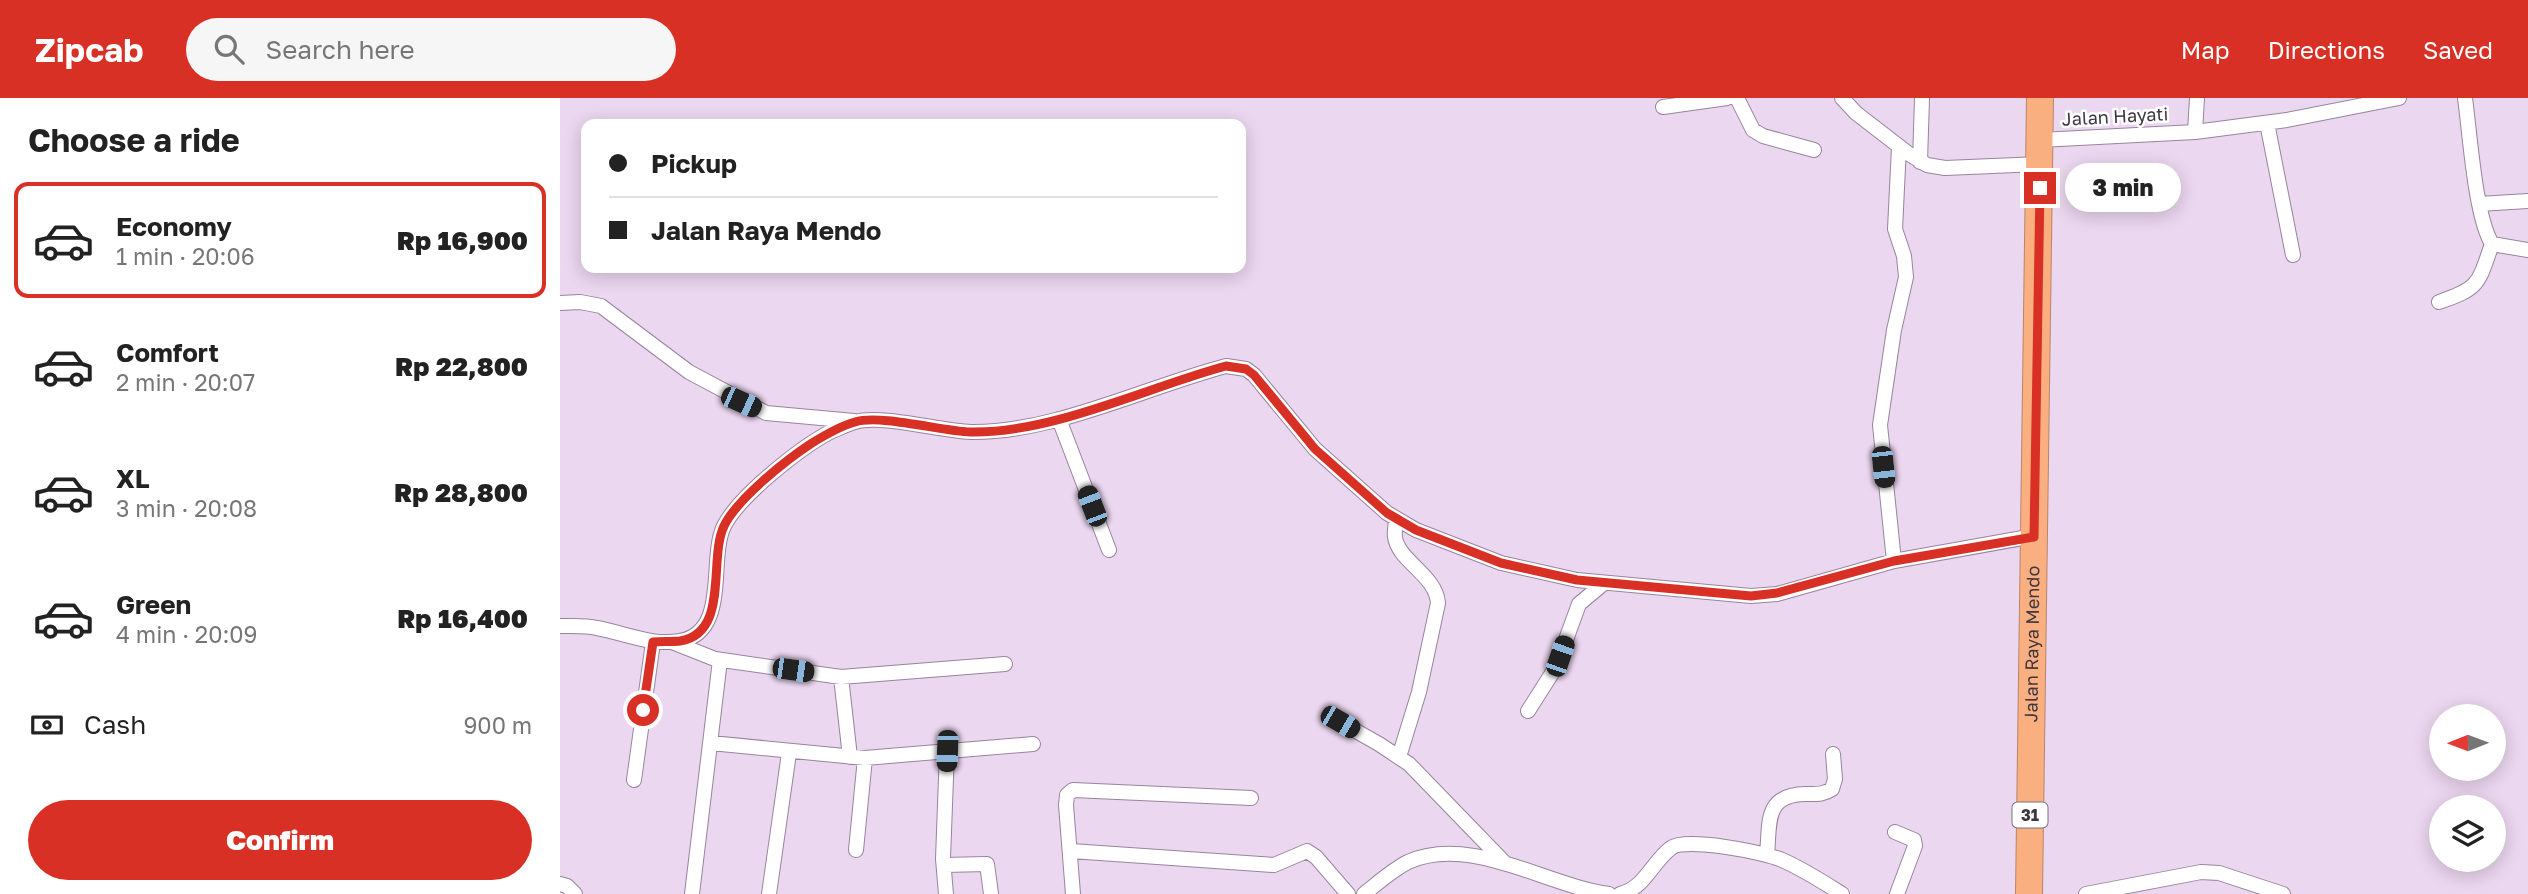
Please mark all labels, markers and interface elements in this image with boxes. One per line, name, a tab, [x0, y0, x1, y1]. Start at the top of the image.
search box	[186, 18, 676, 81]
text: Zipcab	[35, 30, 144, 69]
icon: search	[210, 30, 248, 68]
text: Search here	[266, 34, 415, 65]
text: Map	[2181, 35, 2230, 64]
text: Directions	[2268, 35, 2385, 64]
text: Saved	[2423, 35, 2493, 64]
street label: Jalan Hayati	[2061, 102, 2169, 130]
text: Choose a ride	[28, 121, 240, 159]
text: Pickup	[651, 148, 737, 179]
callout: 3 min	[2064, 164, 2180, 212]
route end	[2024, 172, 2056, 204]
text: 3 min	[2093, 173, 2153, 201]
icon: car	[32, 209, 95, 272]
text: Economy	[116, 211, 232, 242]
text: Jalan Raya Mendo	[651, 215, 881, 246]
text: Rp 16,900	[397, 225, 528, 256]
text: 1 min · 20:06	[116, 242, 255, 270]
icon: car	[32, 335, 95, 398]
text: Comfort	[116, 337, 219, 368]
text: Rp 22,800	[395, 351, 528, 382]
text: 2 min · 20:07	[116, 368, 255, 396]
car	[718, 384, 765, 420]
car	[1871, 445, 1896, 489]
icon: car	[32, 461, 95, 524]
text: XL	[116, 463, 150, 494]
text: Rp 28,800	[394, 477, 528, 508]
car	[1075, 483, 1110, 529]
text: 3 min · 20:08	[116, 494, 257, 522]
street label: Jalan Raya Mendo	[2019, 566, 2044, 722]
icon: car	[32, 587, 95, 650]
text: Green	[116, 589, 191, 620]
text: Rp 16,400	[397, 603, 528, 634]
text: 4 min · 20:09	[116, 620, 258, 648]
car	[1544, 633, 1577, 679]
car	[771, 657, 816, 683]
route start	[627, 694, 659, 726]
car	[1317, 702, 1364, 742]
north arrow	[2429, 704, 2506, 780]
map controls	[2429, 704, 2506, 872]
icon: cash	[28, 706, 66, 744]
text: Cash	[84, 709, 146, 740]
text: 900 m	[463, 711, 532, 739]
car	[936, 730, 959, 772]
button: layers	[2429, 795, 2506, 872]
button: Confirm	[28, 800, 532, 880]
road number: 31	[2012, 802, 2048, 828]

